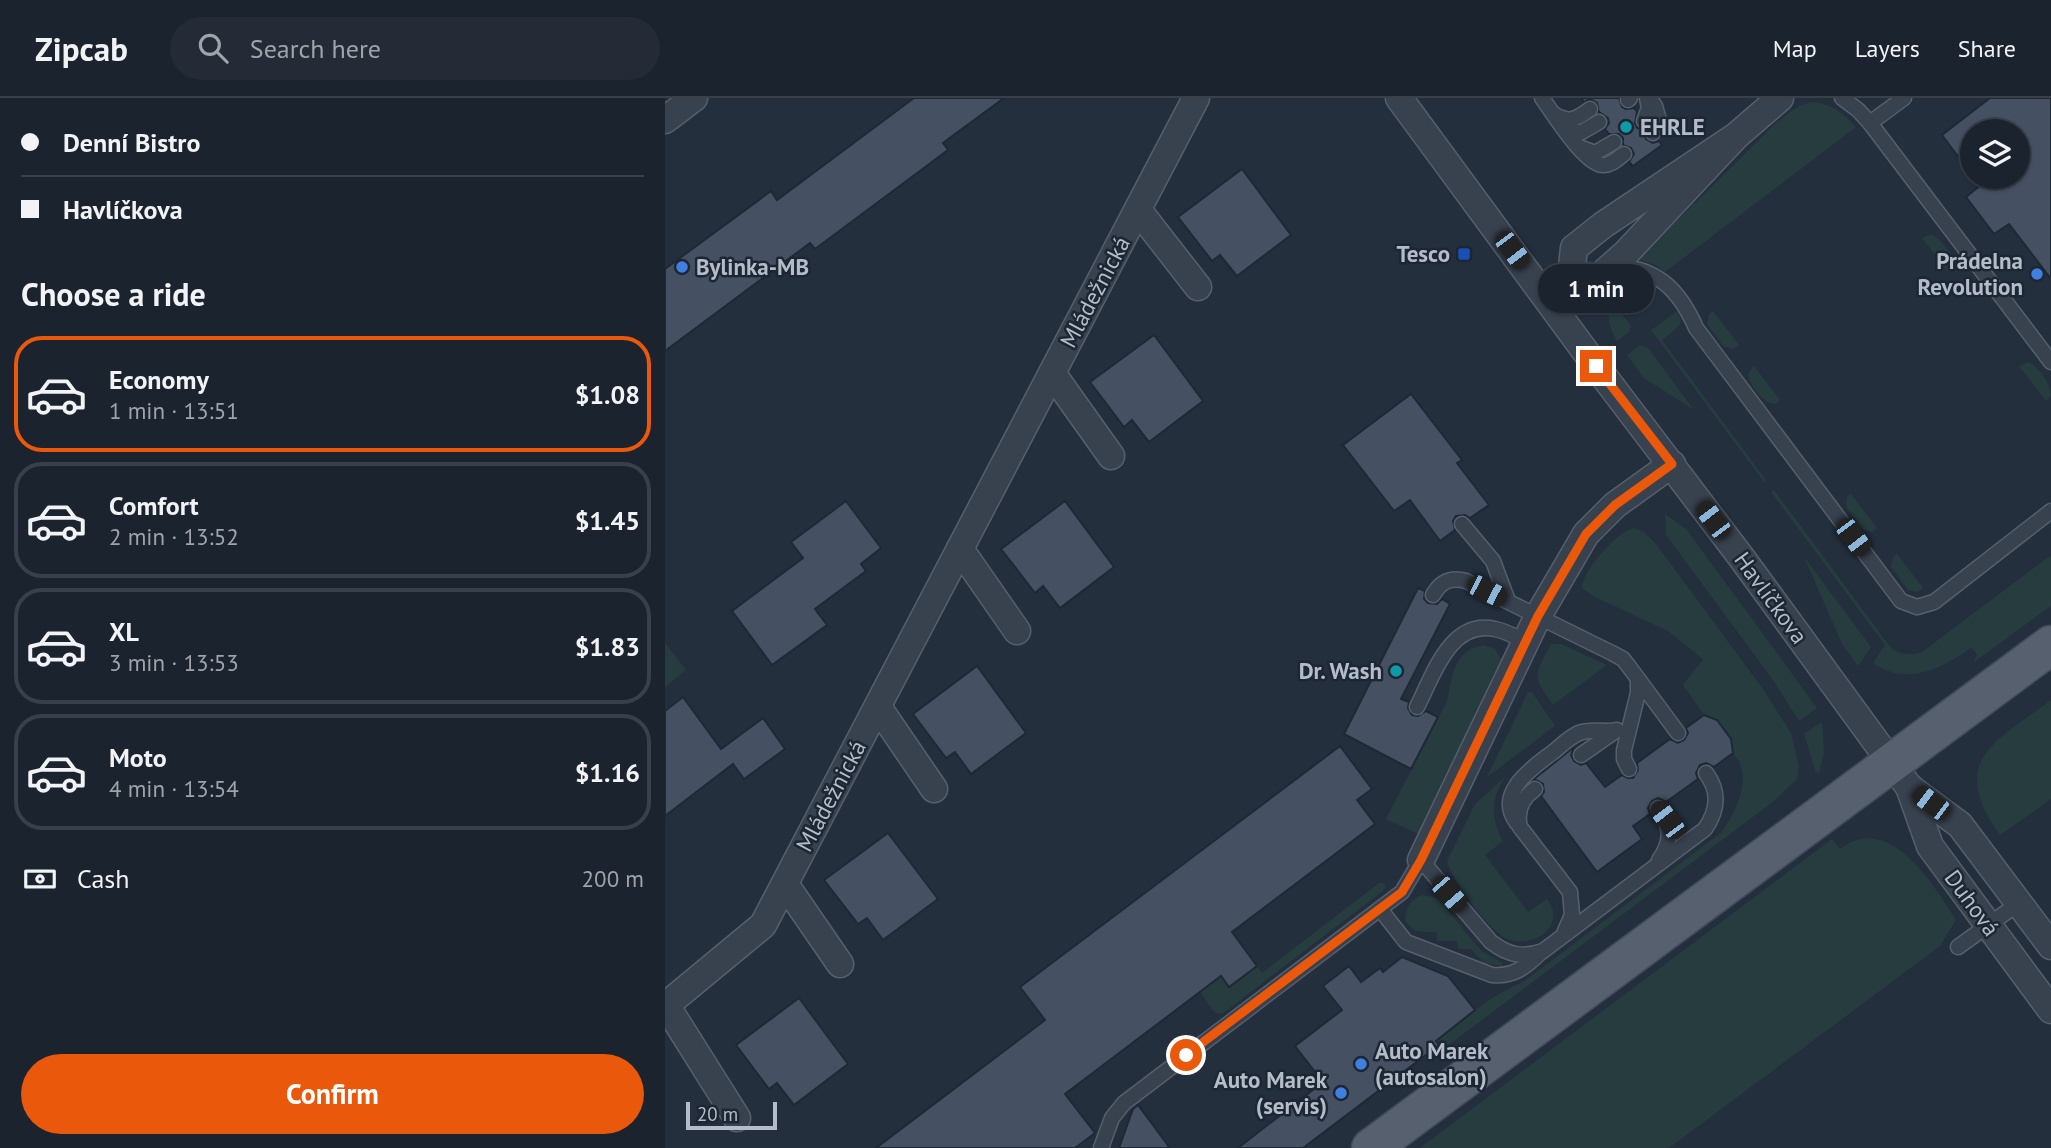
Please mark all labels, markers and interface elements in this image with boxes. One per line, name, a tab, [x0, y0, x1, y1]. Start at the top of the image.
search box	[170, 17, 660, 80]
text: Zipcab	[35, 27, 128, 70]
icon: search	[194, 29, 232, 67]
text: Search here	[250, 32, 381, 65]
text: Map	[1773, 33, 1817, 64]
text: Layers	[1855, 33, 1920, 64]
text: Share	[1958, 33, 2016, 64]
place label: EHRLE	[1640, 112, 1705, 141]
marker: EHRLE	[1618, 119, 1634, 135]
map controls	[1960, 119, 2030, 189]
button: layers	[1960, 119, 2030, 189]
text: Denní Bistro	[63, 126, 200, 159]
text: Havlíčkova	[63, 193, 183, 226]
car	[1491, 227, 1534, 273]
street label: Mládežnická	[1053, 231, 1136, 352]
place label: Tesco	[1397, 239, 1450, 268]
marker: Tesco	[1456, 246, 1472, 262]
place label: Prádelna Revolution	[1917, 246, 2023, 301]
place label: Bylinka-MB	[696, 252, 809, 281]
marker: Bylinka-MB	[674, 259, 690, 275]
callout: 1 min	[1538, 264, 1654, 314]
marker: Prádelna Revolution	[2029, 266, 2045, 282]
text: Choose a ride	[21, 273, 206, 315]
text: 1 min	[1568, 274, 1624, 303]
route end	[1580, 350, 1612, 382]
icon: car	[25, 363, 88, 426]
text: Economy	[109, 363, 209, 396]
text: $1.08	[575, 378, 640, 411]
text: 1 min · 13:51	[109, 396, 239, 425]
icon: car	[25, 489, 88, 552]
text: Comfort	[109, 489, 199, 522]
car	[1692, 497, 1735, 543]
text: $1.45	[575, 504, 640, 537]
car	[1832, 514, 1875, 560]
text: 2 min · 13:52	[109, 522, 239, 551]
street label: Havlíčkova	[1728, 546, 1814, 649]
car	[1464, 572, 1511, 610]
icon: car	[25, 615, 88, 678]
text: XL	[109, 615, 139, 648]
text: $1.83	[575, 630, 640, 663]
text: 3 min · 13:53	[109, 648, 239, 677]
place label: Dr. Wash	[1299, 656, 1382, 685]
marker: Dr. Wash	[1388, 663, 1404, 679]
street label: Mládežnická	[789, 735, 872, 856]
icon: car	[25, 741, 88, 804]
text: Moto	[109, 741, 167, 774]
text: $1.16	[575, 756, 640, 789]
text: 4 min · 13:54	[109, 774, 239, 803]
car	[1908, 782, 1955, 824]
car	[1646, 797, 1689, 843]
icon: cash	[21, 860, 59, 898]
text: Cash	[77, 862, 129, 895]
text: 200 m	[582, 864, 644, 893]
street label: Duhová	[1939, 864, 2006, 941]
car	[1428, 871, 1471, 917]
place label: Auto Marek (autosalon)	[1375, 1036, 1489, 1091]
route start	[1170, 1039, 1202, 1071]
button: Confirm	[21, 1054, 644, 1134]
marker: Auto Marek (autosalon)	[1353, 1056, 1369, 1072]
place label: Auto Marek (servis)	[1214, 1065, 1328, 1120]
marker: Auto Marek (servis)	[1333, 1085, 1349, 1101]
scale bar	[686, 1099, 777, 1131]
text: 20 m	[697, 1102, 738, 1126]

